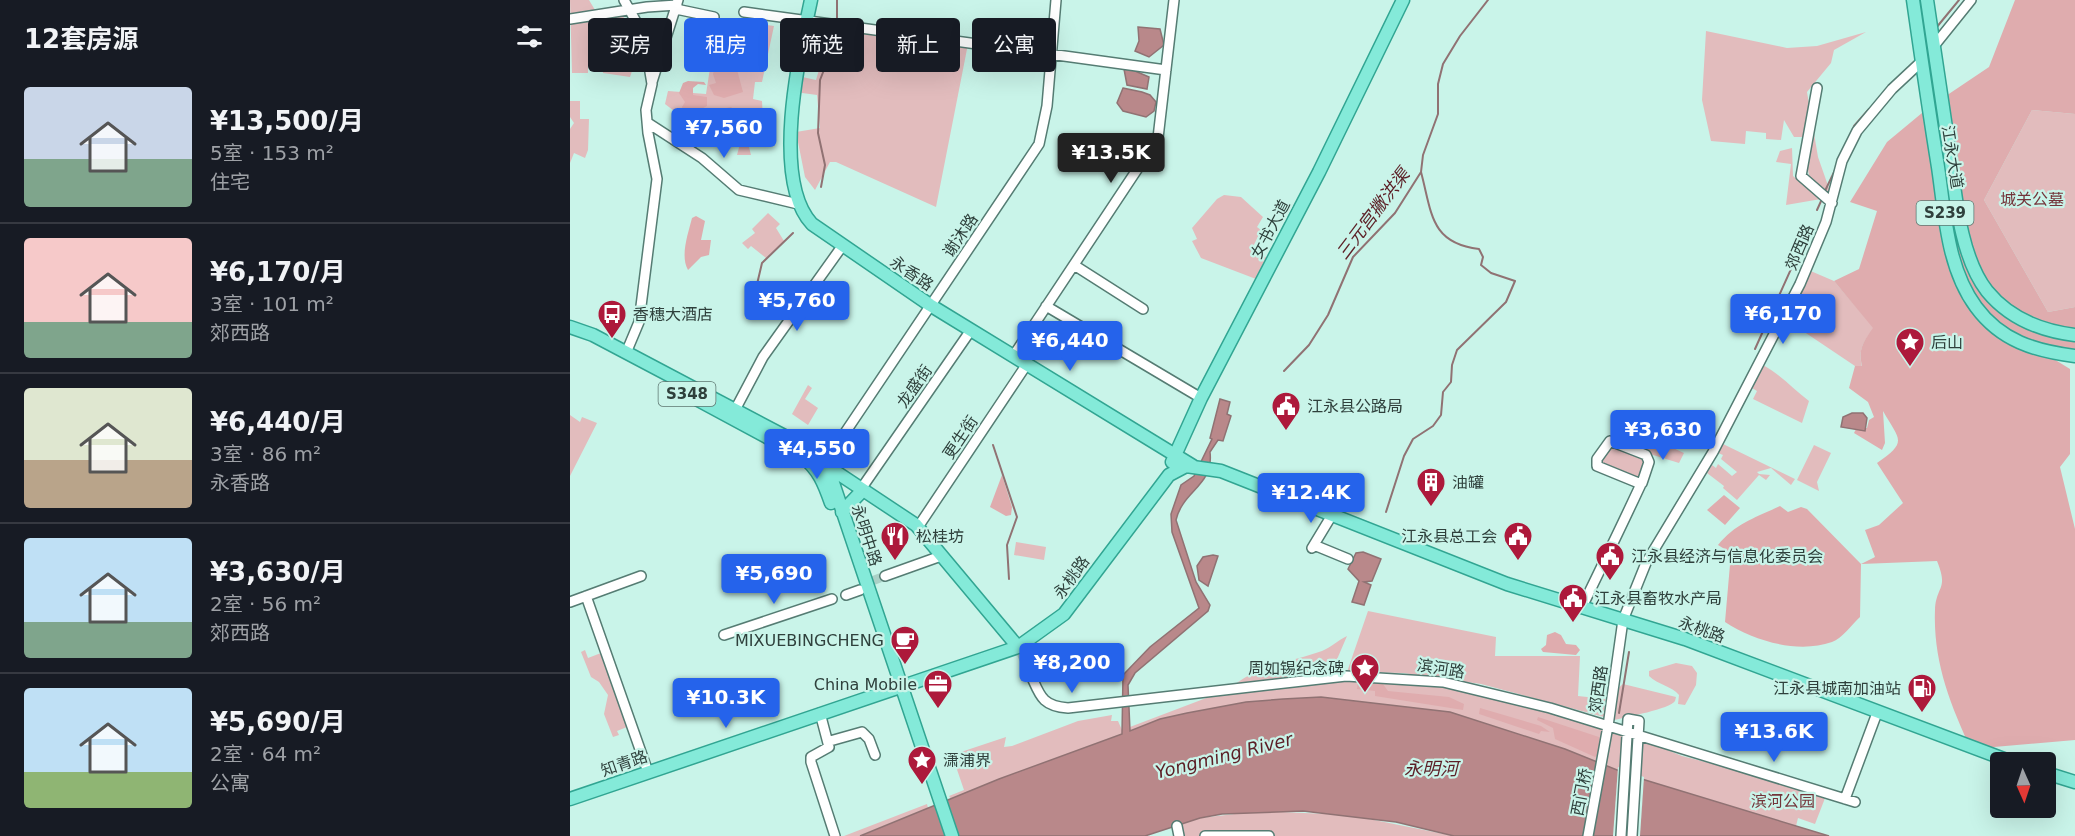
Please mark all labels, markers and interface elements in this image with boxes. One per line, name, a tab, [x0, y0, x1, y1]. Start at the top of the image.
chip: 买房	[588, 18, 672, 72]
chip: 租房	[684, 18, 768, 72]
chip: 筛选	[780, 18, 864, 72]
chip: 新上	[876, 18, 960, 72]
chip: 公寓	[972, 18, 1056, 72]
icon: filters	[513, 20, 546, 53]
text: 12套房源	[24, 24, 138, 54]
text: ¥13,500/月	[210, 106, 364, 136]
pin: ¥7,560	[675, 108, 773, 159]
icon: home	[72, 111, 144, 183]
text: ¥7,560	[685, 115, 763, 139]
street label: 江永大道	[1938, 124, 1967, 190]
pin: ¥13.5K	[1062, 133, 1160, 184]
text: ¥13.5K	[1072, 140, 1150, 164]
text: 5室 · 153 m²	[210, 141, 334, 165]
water label: 三元宫撇洪渠	[1332, 162, 1415, 263]
text: 住宅	[210, 170, 250, 194]
park label: 城关公墓	[2000, 190, 2064, 209]
street label: 女书大道	[1247, 197, 1294, 262]
road number: S239	[1916, 201, 1974, 225]
street label: 谢沐路	[939, 210, 982, 260]
street label: 郊西路	[1781, 221, 1818, 273]
street label: 永香路	[887, 252, 937, 295]
text: ¥6,170/月	[210, 257, 346, 287]
icon: home	[72, 262, 144, 334]
pin: ¥5,760	[748, 281, 846, 332]
text: ¥5,760	[758, 288, 836, 312]
text: 3室 · 101 m²	[210, 292, 334, 316]
pin: ¥6,170	[1734, 294, 1832, 345]
bus stop icon: 香穗大酒店	[596, 298, 628, 340]
text: ¥6,170	[1744, 301, 1822, 325]
place label: 香穗大酒店	[633, 305, 713, 324]
text: 郊西路	[210, 321, 270, 345]
pin: ¥6,440	[1021, 321, 1119, 372]
place icon: 后山	[1894, 326, 1926, 368]
text: ¥6,440	[1031, 328, 1109, 352]
place label: 后山	[1931, 333, 1963, 352]
street label: 龙盛街	[893, 361, 936, 411]
road number: S348	[658, 382, 716, 406]
public building icon: 江永县公路局	[1270, 390, 1302, 432]
place label: 江永县公路局	[1307, 397, 1403, 416]
text: ¥6,440/月	[210, 407, 346, 437]
pin: ¥3,630	[1614, 410, 1712, 461]
icon: home	[72, 412, 144, 484]
street label: 更生街	[939, 412, 982, 462]
text: ¥3,630	[1624, 417, 1702, 441]
pin: ¥4,550	[768, 429, 866, 480]
text: ¥4,550	[778, 436, 856, 460]
text: 3室 · 86 m²	[210, 442, 321, 466]
building icon: 油罐	[1415, 466, 1447, 508]
text: 永香路	[210, 471, 270, 495]
pin: ¥12.4K	[1262, 473, 1360, 524]
place label: 油罐	[1452, 473, 1484, 492]
text: ¥12.4K	[1272, 480, 1350, 504]
street label: 永明中路	[848, 502, 885, 569]
restaurant icon: 松桂坊	[879, 520, 911, 562]
public building icon: 江永县总工会	[1502, 520, 1534, 562]
place label: 松桂坊	[916, 527, 964, 546]
place label: 江永县总工会	[1401, 527, 1497, 546]
public building icon: 江永县经济与信息化委员会	[1594, 540, 1626, 582]
place label: 江永县经济与信息化委员会	[1631, 547, 1823, 566]
street label: 永桃路	[1050, 552, 1093, 602]
pin: ¥5,690	[725, 554, 823, 605]
text: ¥3,630/月	[210, 557, 346, 587]
text: ¥5,690	[735, 561, 813, 585]
icon: home	[72, 562, 144, 634]
public building icon: 江永县畜牧水产局	[1557, 582, 1589, 624]
place label: 江永县畜牧水产局	[1594, 589, 1722, 608]
text: 2室 · 56 m²	[210, 592, 321, 616]
street label: 永桃路	[1676, 612, 1728, 647]
text: 郊西路	[210, 621, 270, 645]
cafe icon: MIXUEBINGCHENG	[889, 624, 921, 666]
place label: MIXUEBINGCHENG	[735, 631, 884, 650]
pin: ¥8,200	[1023, 643, 1121, 694]
text: ¥8,200	[1033, 650, 1111, 674]
place icon: 周如锡纪念碑	[1349, 652, 1381, 694]
street label: 滨河路	[1416, 655, 1466, 682]
place label: 周如锡纪念碑	[1248, 659, 1344, 678]
street label: 郊西路	[1586, 664, 1611, 714]
office icon: China Mobile	[922, 668, 954, 710]
fuel station icon: 江永县城南加油站	[1906, 672, 1938, 714]
place label: China Mobile	[814, 675, 917, 694]
pin: ¥10.3K	[677, 678, 775, 729]
place label: 江永县城南加油站	[1773, 679, 1901, 698]
text: ¥10.3K	[687, 685, 765, 709]
text: ¥5,690/月	[210, 707, 346, 737]
icon: home	[72, 712, 144, 784]
pin: ¥13.6K	[1725, 712, 1823, 763]
text: ¥13.6K	[1735, 719, 1813, 743]
water label: Yongming River	[1153, 728, 1296, 783]
text: 2室 · 64 m²	[210, 742, 321, 766]
place icon: 潇浦界	[906, 744, 938, 786]
street label: 知青路	[598, 747, 650, 780]
place label: 潇浦界	[943, 751, 991, 770]
north arrow	[1990, 752, 2056, 818]
map controls	[1990, 752, 2056, 818]
water label: 永明河	[1404, 758, 1461, 779]
street label: 西门桥	[1568, 767, 1595, 817]
text: 公寓	[210, 771, 250, 795]
park label: 滨河公园	[1751, 792, 1815, 811]

